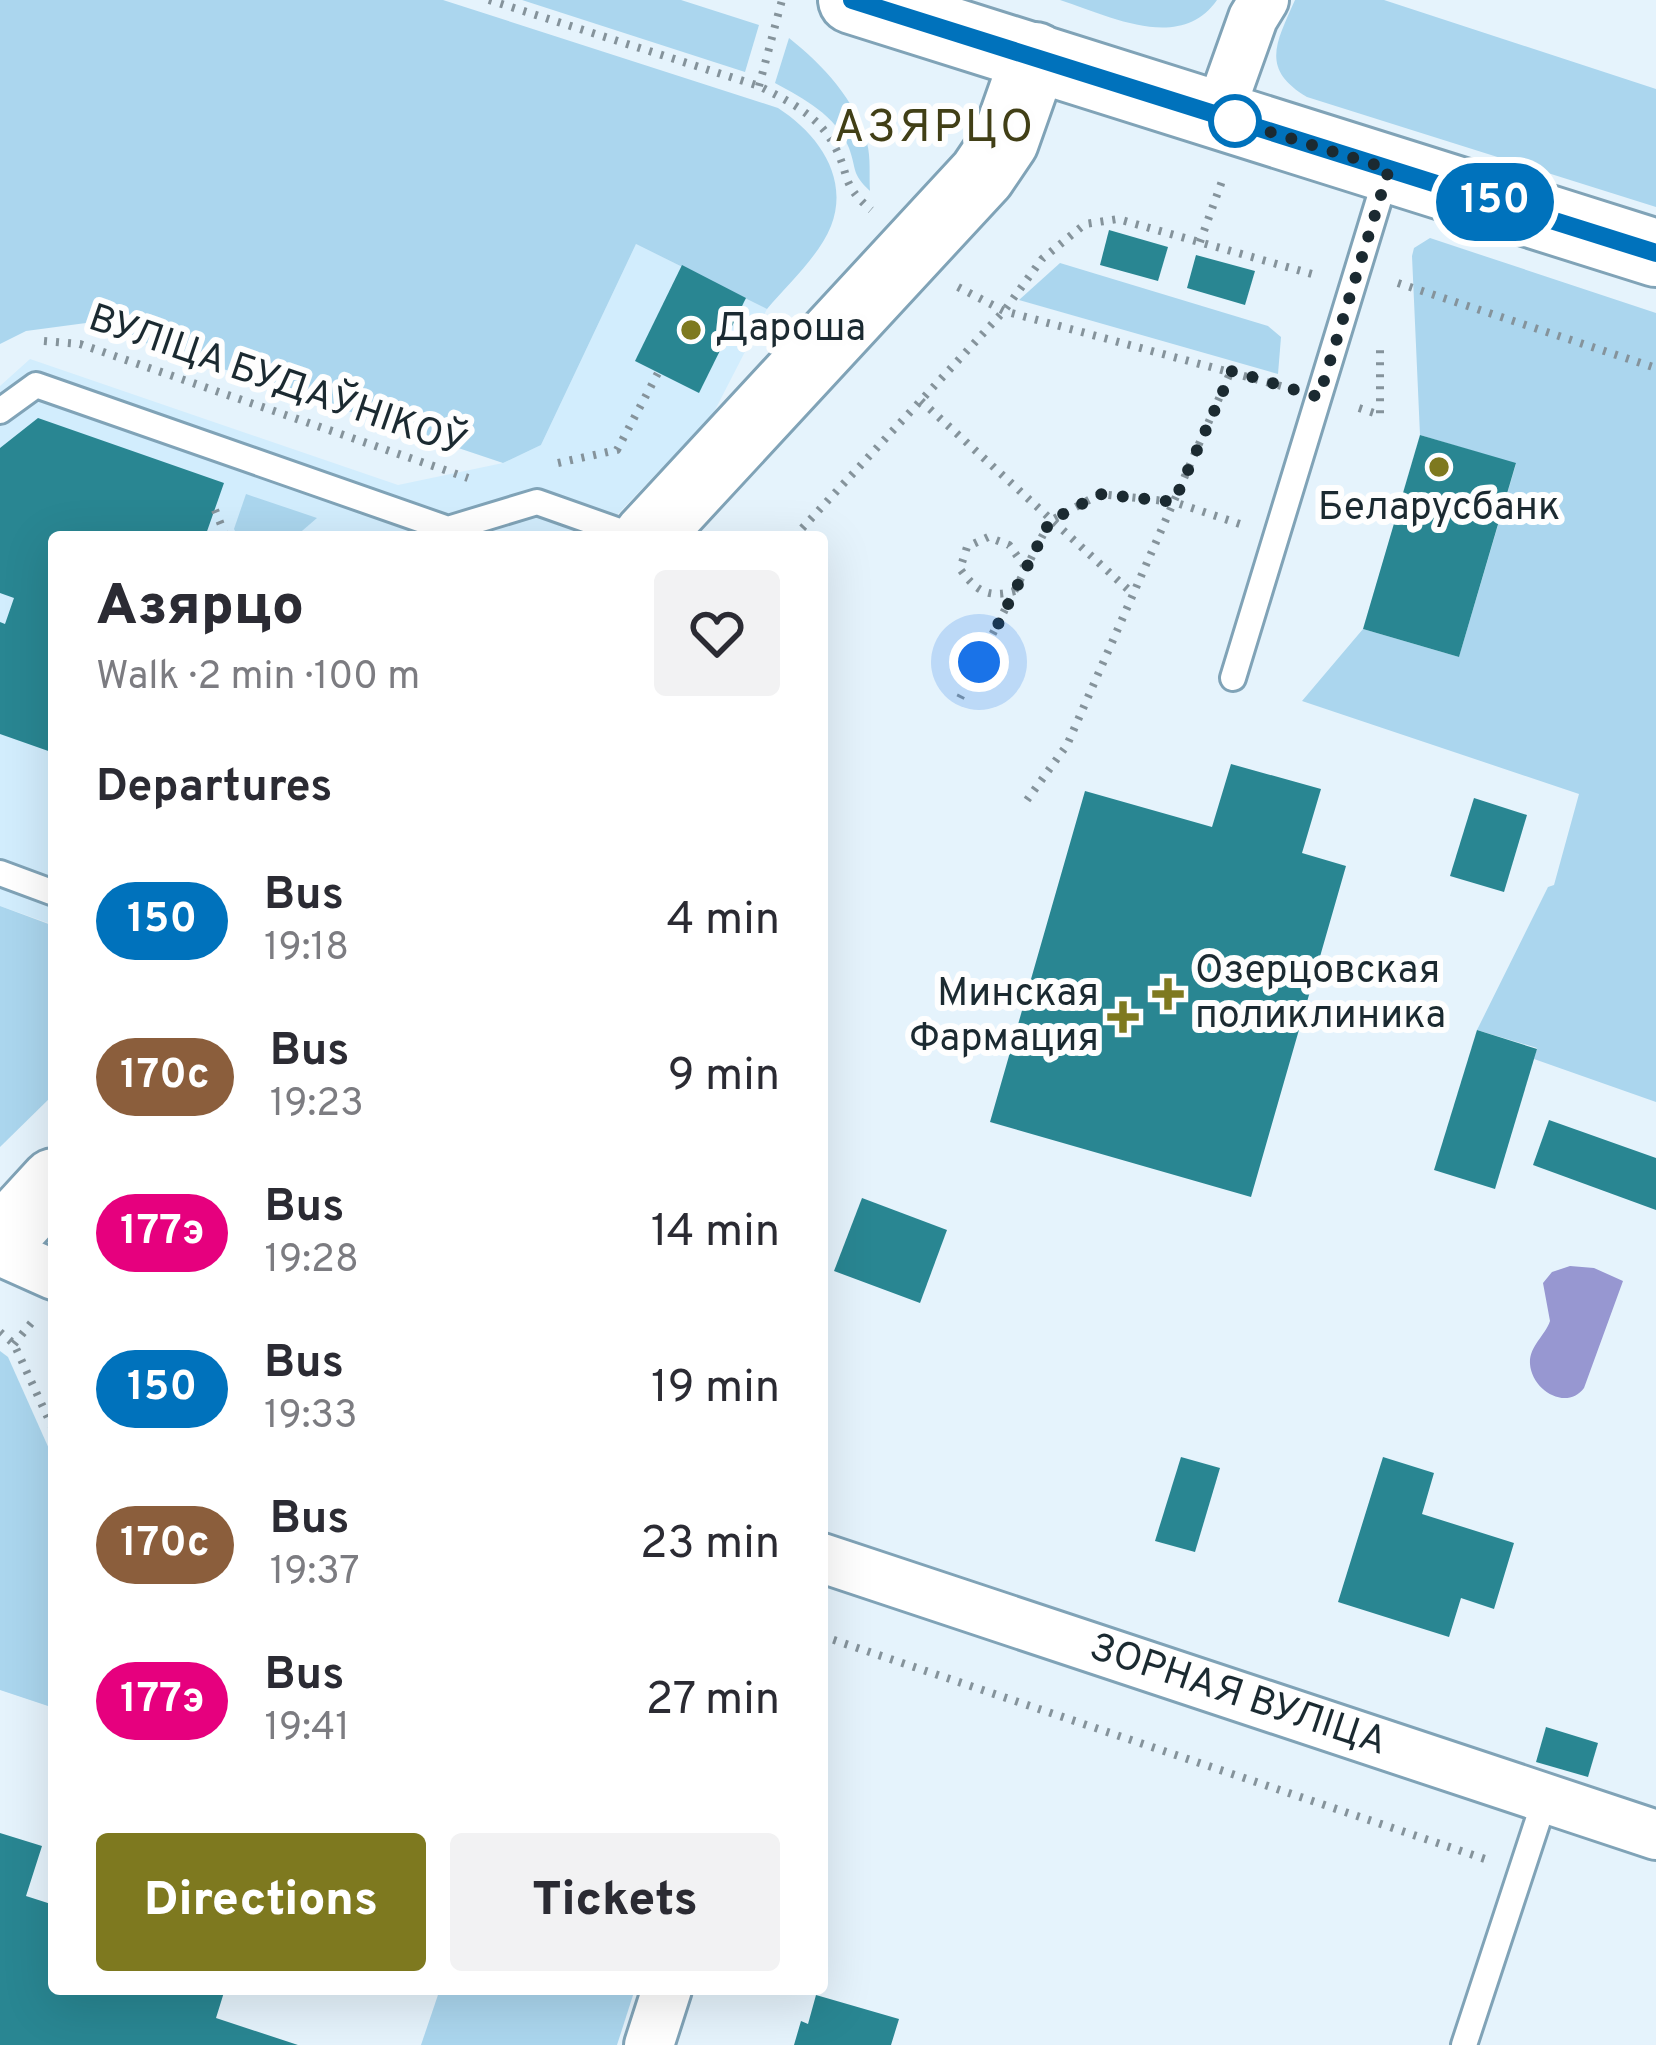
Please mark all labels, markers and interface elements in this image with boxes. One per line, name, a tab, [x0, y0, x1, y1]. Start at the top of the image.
unlabelled marker	[1210, 96, 1260, 146]
district label: АЗЯРЦО	[834, 101, 1036, 158]
line badge: 150	[1426, 163, 1564, 241]
text: 150	[1460, 175, 1530, 228]
street label: ВУЛІЦА БУДАЎНІКОЎ	[82, 292, 474, 471]
place label: Дароша	[715, 306, 866, 355]
marker: Дароша	[678, 317, 704, 343]
marker: Беларусбанк	[1426, 454, 1452, 480]
place label: Беларусбанк	[1318, 485, 1560, 534]
button: heart	[654, 570, 780, 696]
text: Азярцо	[96, 573, 304, 645]
your location	[949, 632, 1009, 692]
text: Walk · 2 min · 100 m	[96, 654, 420, 703]
text: Departures	[96, 760, 332, 817]
text: Bus	[264, 868, 344, 925]
text: 4 min	[667, 893, 780, 950]
text: 150	[127, 894, 197, 947]
text: 19:18	[264, 925, 349, 974]
place label: Озерцовская поликлиника	[1195, 948, 1446, 1042]
place label: Минская Фармация	[909, 971, 1099, 1065]
marker: Озерцовская поликлиника	[1152, 978, 1184, 1010]
marker: Минская Фармация	[1110, 1004, 1136, 1030]
text: Bus	[270, 1024, 350, 1081]
text: 9 min	[668, 1049, 780, 1106]
text: 170с	[120, 1050, 210, 1103]
text: 19:23	[270, 1081, 364, 1130]
text: Bus	[264, 1180, 344, 1237]
text: 14 min	[651, 1205, 780, 1262]
text: 177э	[120, 1206, 204, 1259]
text: 19:28	[264, 1237, 359, 1286]
text: Bus	[264, 1336, 344, 1393]
text: 19 min	[651, 1361, 780, 1418]
text: 150	[127, 1362, 197, 1415]
text: 19:33	[264, 1393, 358, 1442]
text: Bus	[270, 1492, 350, 1549]
text: 23 min	[640, 1517, 780, 1574]
text: 170с	[120, 1518, 210, 1571]
text: 19:37	[270, 1549, 360, 1598]
street label: ЗОРНАЯ ВУЛІЦА	[1083, 1624, 1392, 1768]
text: Bus	[264, 1648, 344, 1705]
text: 27 min	[646, 1673, 780, 1730]
text: 177э	[120, 1674, 204, 1727]
text: 19:41	[264, 1705, 350, 1754]
button: Directions	[96, 1833, 426, 1971]
button: Tickets	[450, 1833, 780, 1971]

